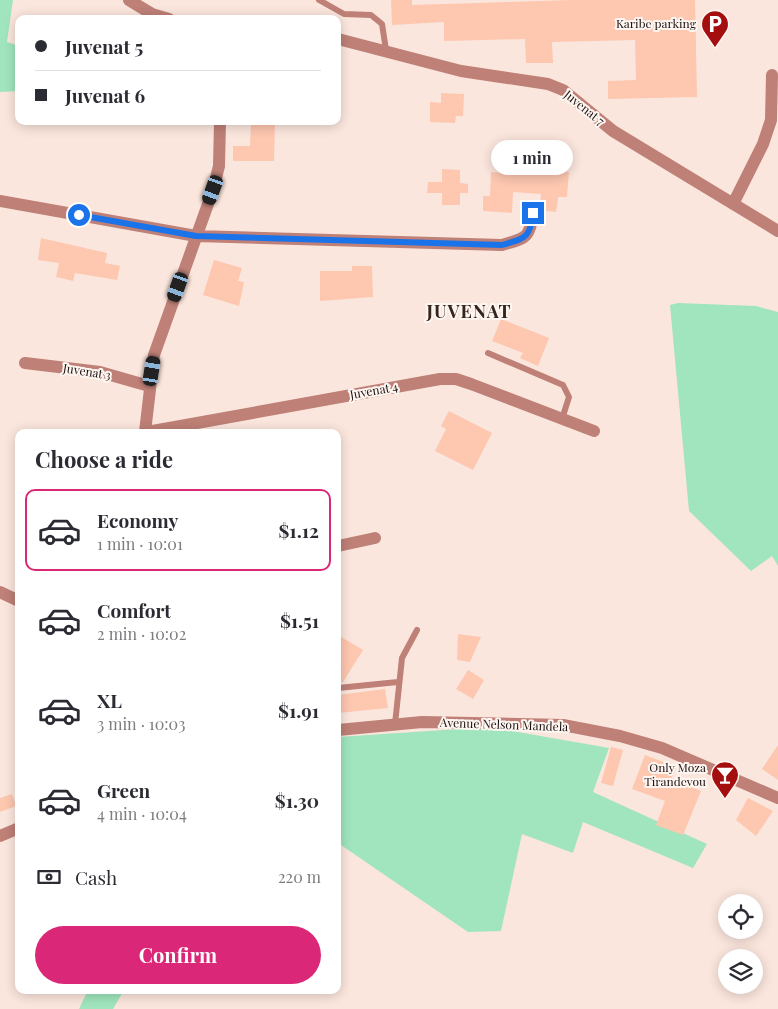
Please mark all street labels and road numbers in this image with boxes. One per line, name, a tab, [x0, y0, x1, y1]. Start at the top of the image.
street label: Juvenat 7	[560, 85, 608, 128]
street label: Juvenat 3	[61, 359, 112, 383]
street label: Juvenat 4	[348, 378, 399, 402]
street label: Avenue Nelson Mandela	[439, 714, 569, 734]

